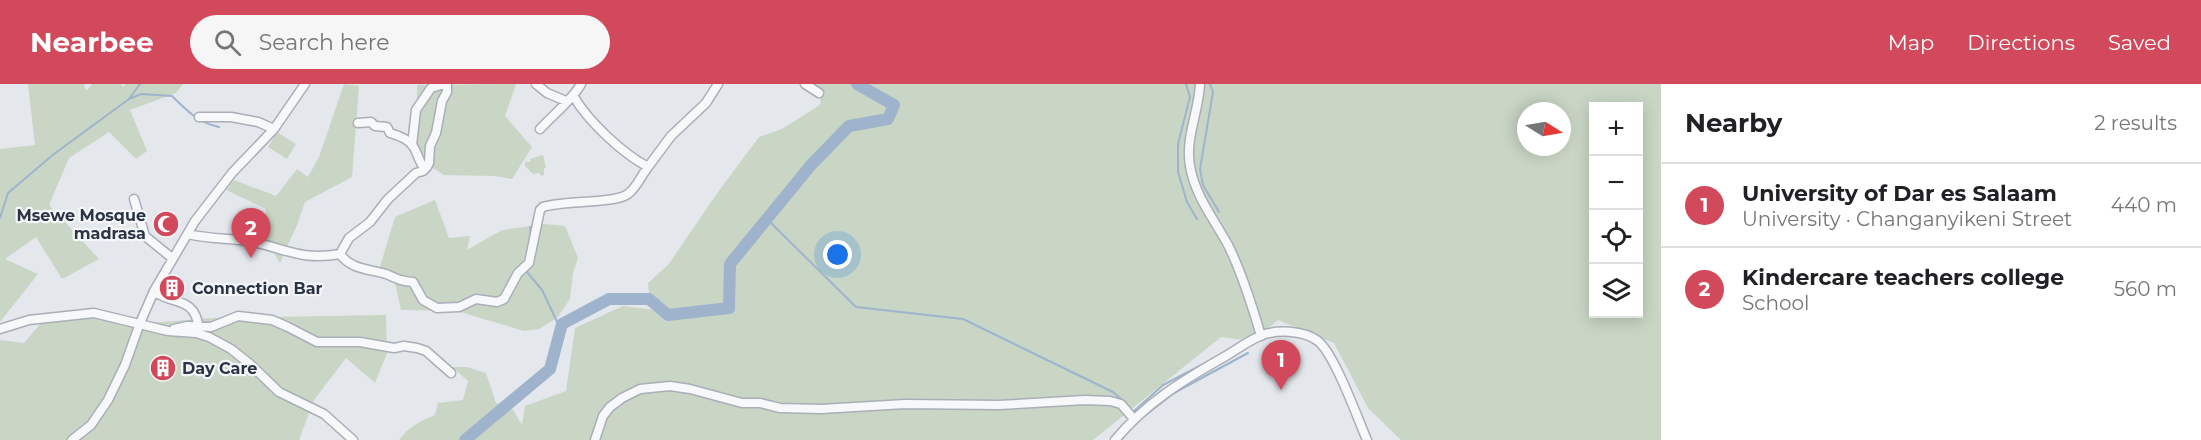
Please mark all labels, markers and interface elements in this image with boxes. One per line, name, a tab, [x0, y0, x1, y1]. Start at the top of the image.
search box	[190, 15, 610, 69]
text: Nearbee	[30, 25, 154, 59]
icon: search	[211, 26, 244, 59]
text: Search here	[259, 29, 390, 56]
text: Map	[1888, 30, 1934, 55]
text: Directions	[1967, 30, 2075, 55]
text: Saved	[2108, 30, 2171, 55]
north arrow	[1517, 102, 1571, 156]
map controls	[1589, 102, 1643, 318]
button: +	[1589, 102, 1643, 156]
text: Nearby	[1685, 107, 1782, 139]
text: 2 results	[2094, 111, 2177, 135]
button: −	[1589, 156, 1643, 210]
text: University of Dar es Salaam	[1742, 180, 2057, 207]
text: 1	[1701, 193, 1708, 217]
text: 440 m	[2111, 193, 2177, 217]
place label: Msewe Mosque madrasa	[17, 206, 146, 243]
text: University · Changanyikeni Street	[1742, 207, 2072, 231]
pin: 2	[232, 208, 270, 258]
mosque icon: Msewe Mosque madrasa	[151, 209, 181, 239]
button: locate	[1589, 210, 1643, 264]
your location	[823, 240, 852, 269]
button: layers	[1589, 264, 1643, 318]
text: Kindercare teachers college	[1742, 264, 2064, 291]
building icon: Connection Bar	[157, 273, 187, 303]
text: 2	[1699, 277, 1710, 301]
text: 560 m	[2114, 277, 2177, 301]
place label: Connection Bar	[192, 279, 323, 298]
text: School	[1742, 291, 1809, 315]
pin: 1	[1262, 340, 1300, 390]
building icon: Day Care	[148, 353, 178, 383]
place label: Day Care	[182, 359, 257, 378]

